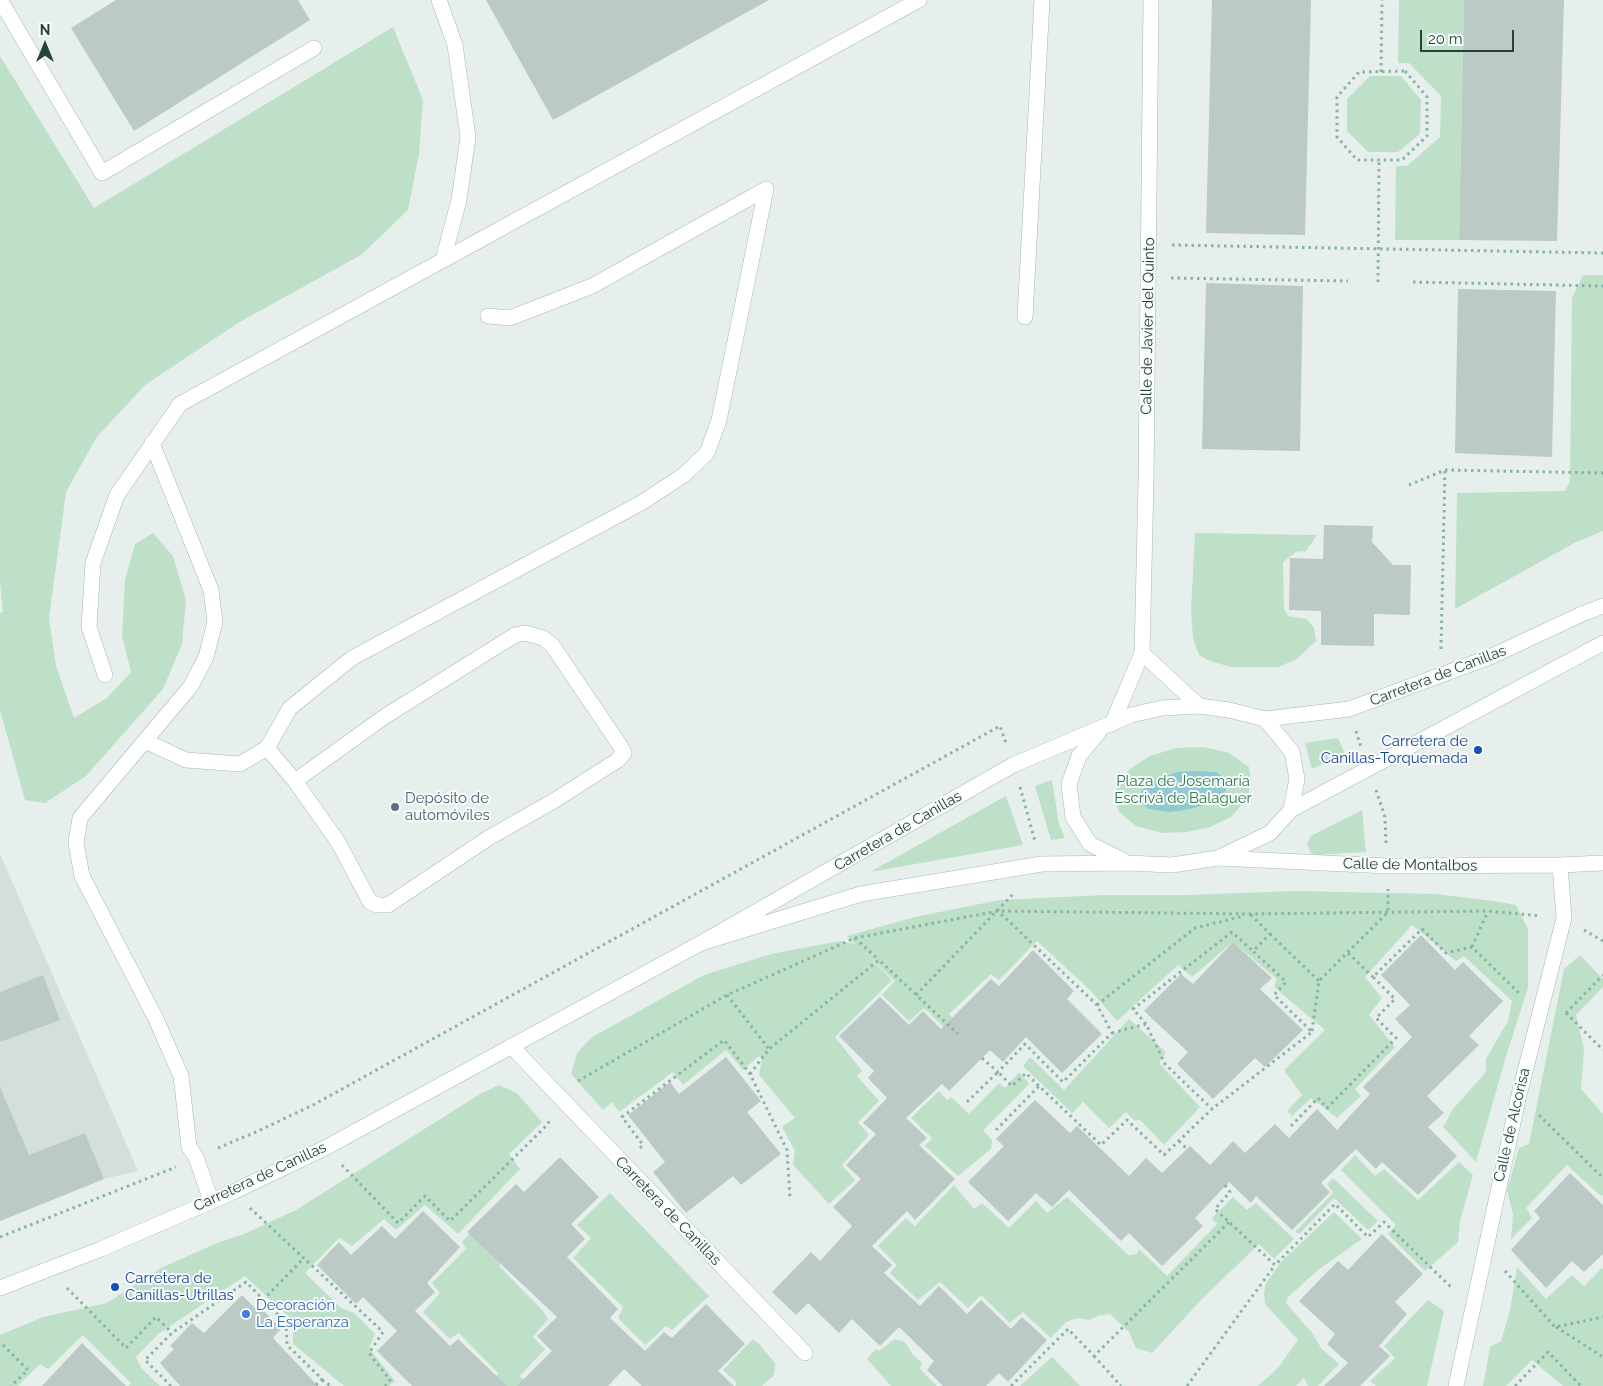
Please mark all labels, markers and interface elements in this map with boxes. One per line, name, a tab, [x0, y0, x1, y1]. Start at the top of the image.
north arrow	[20, 20, 70, 70]
scale bar	[1423, 20, 1517, 52]
text: N	[40, 22, 50, 38]
text: 20 m	[1428, 30, 1463, 48]
street label: Calle de Javier del Quinto	[1137, 237, 1159, 415]
street label: Carretera de Canillas	[1367, 642, 1509, 710]
place label: Carretera de Canillas-Torquemada	[1321, 732, 1468, 767]
marker: Carretera de Canillas-Torquemada	[1472, 744, 1484, 756]
park label: Plaza de Josemaría Escrivá de Balaguer	[1114, 772, 1252, 807]
street label: Carretera de Canillas	[831, 787, 965, 875]
place label: Depósito de automóviles	[405, 789, 490, 824]
marker: Depósito de automóviles	[389, 801, 401, 813]
street label: Calle de Montalbos	[1343, 855, 1477, 875]
street label: Calle de Alcorisa	[1490, 1066, 1534, 1184]
street label: Carretera de Canillas	[191, 1138, 329, 1216]
street label: Carretera de Canillas	[611, 1153, 725, 1269]
place label: Carretera de Canillas-Utrillas	[125, 1269, 234, 1304]
marker: Carretera de Canillas-Utrillas	[109, 1281, 121, 1293]
place label: Decoración La Esperanza	[256, 1296, 349, 1331]
marker: Decoración La Esperanza	[240, 1308, 252, 1320]

